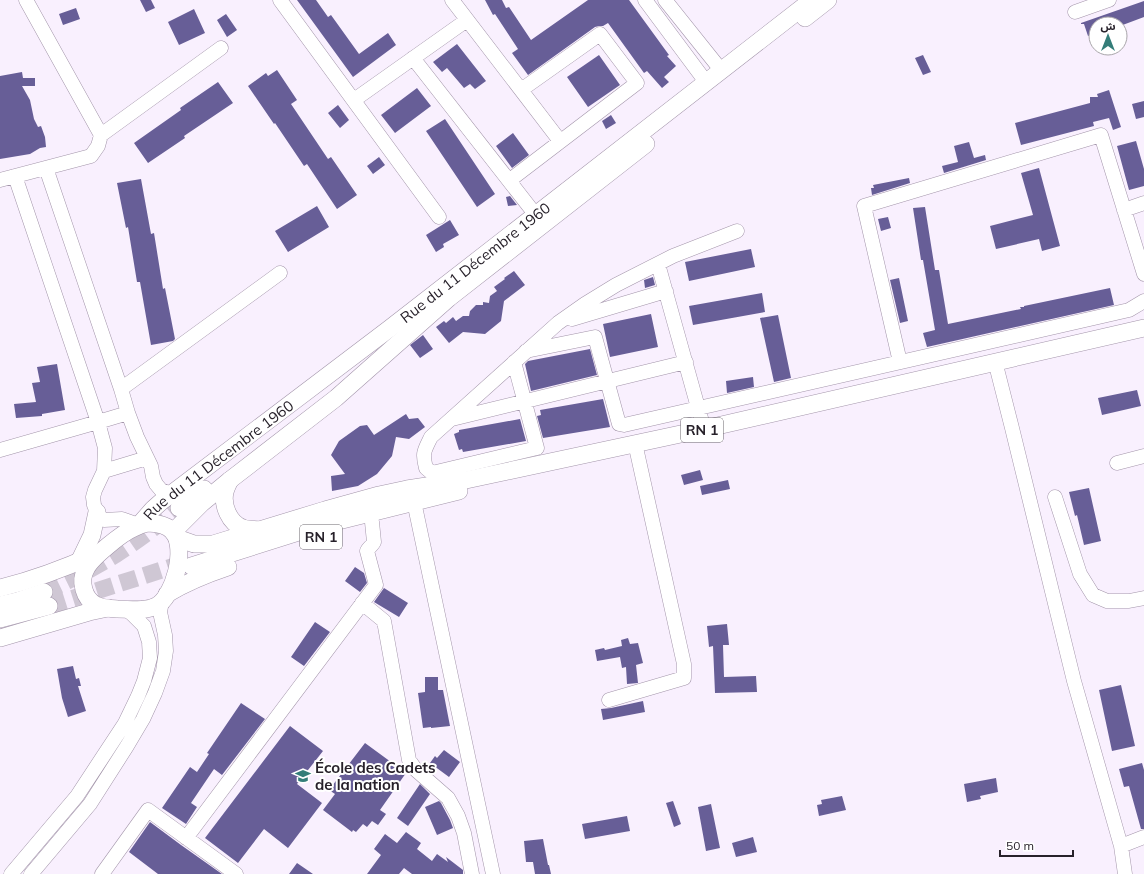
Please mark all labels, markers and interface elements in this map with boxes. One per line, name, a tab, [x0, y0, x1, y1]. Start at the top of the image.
north arrow	[1088, 16, 1128, 56]
text: ش	[1100, 19, 1116, 33]
street label: Rue du 11 Décembre 1960	[396, 198, 554, 327]
street label: Rue du 11 Décembre 1960	[139, 395, 297, 523]
road number: RN 1	[681, 418, 723, 442]
road number: RN 1	[300, 525, 342, 549]
place label: École des Cadets de la nation	[315, 758, 436, 794]
school or university icon: École des Cadets de la nation	[294, 767, 312, 785]
scale bar	[1000, 832, 1073, 858]
text: 50 m	[1006, 838, 1034, 853]

